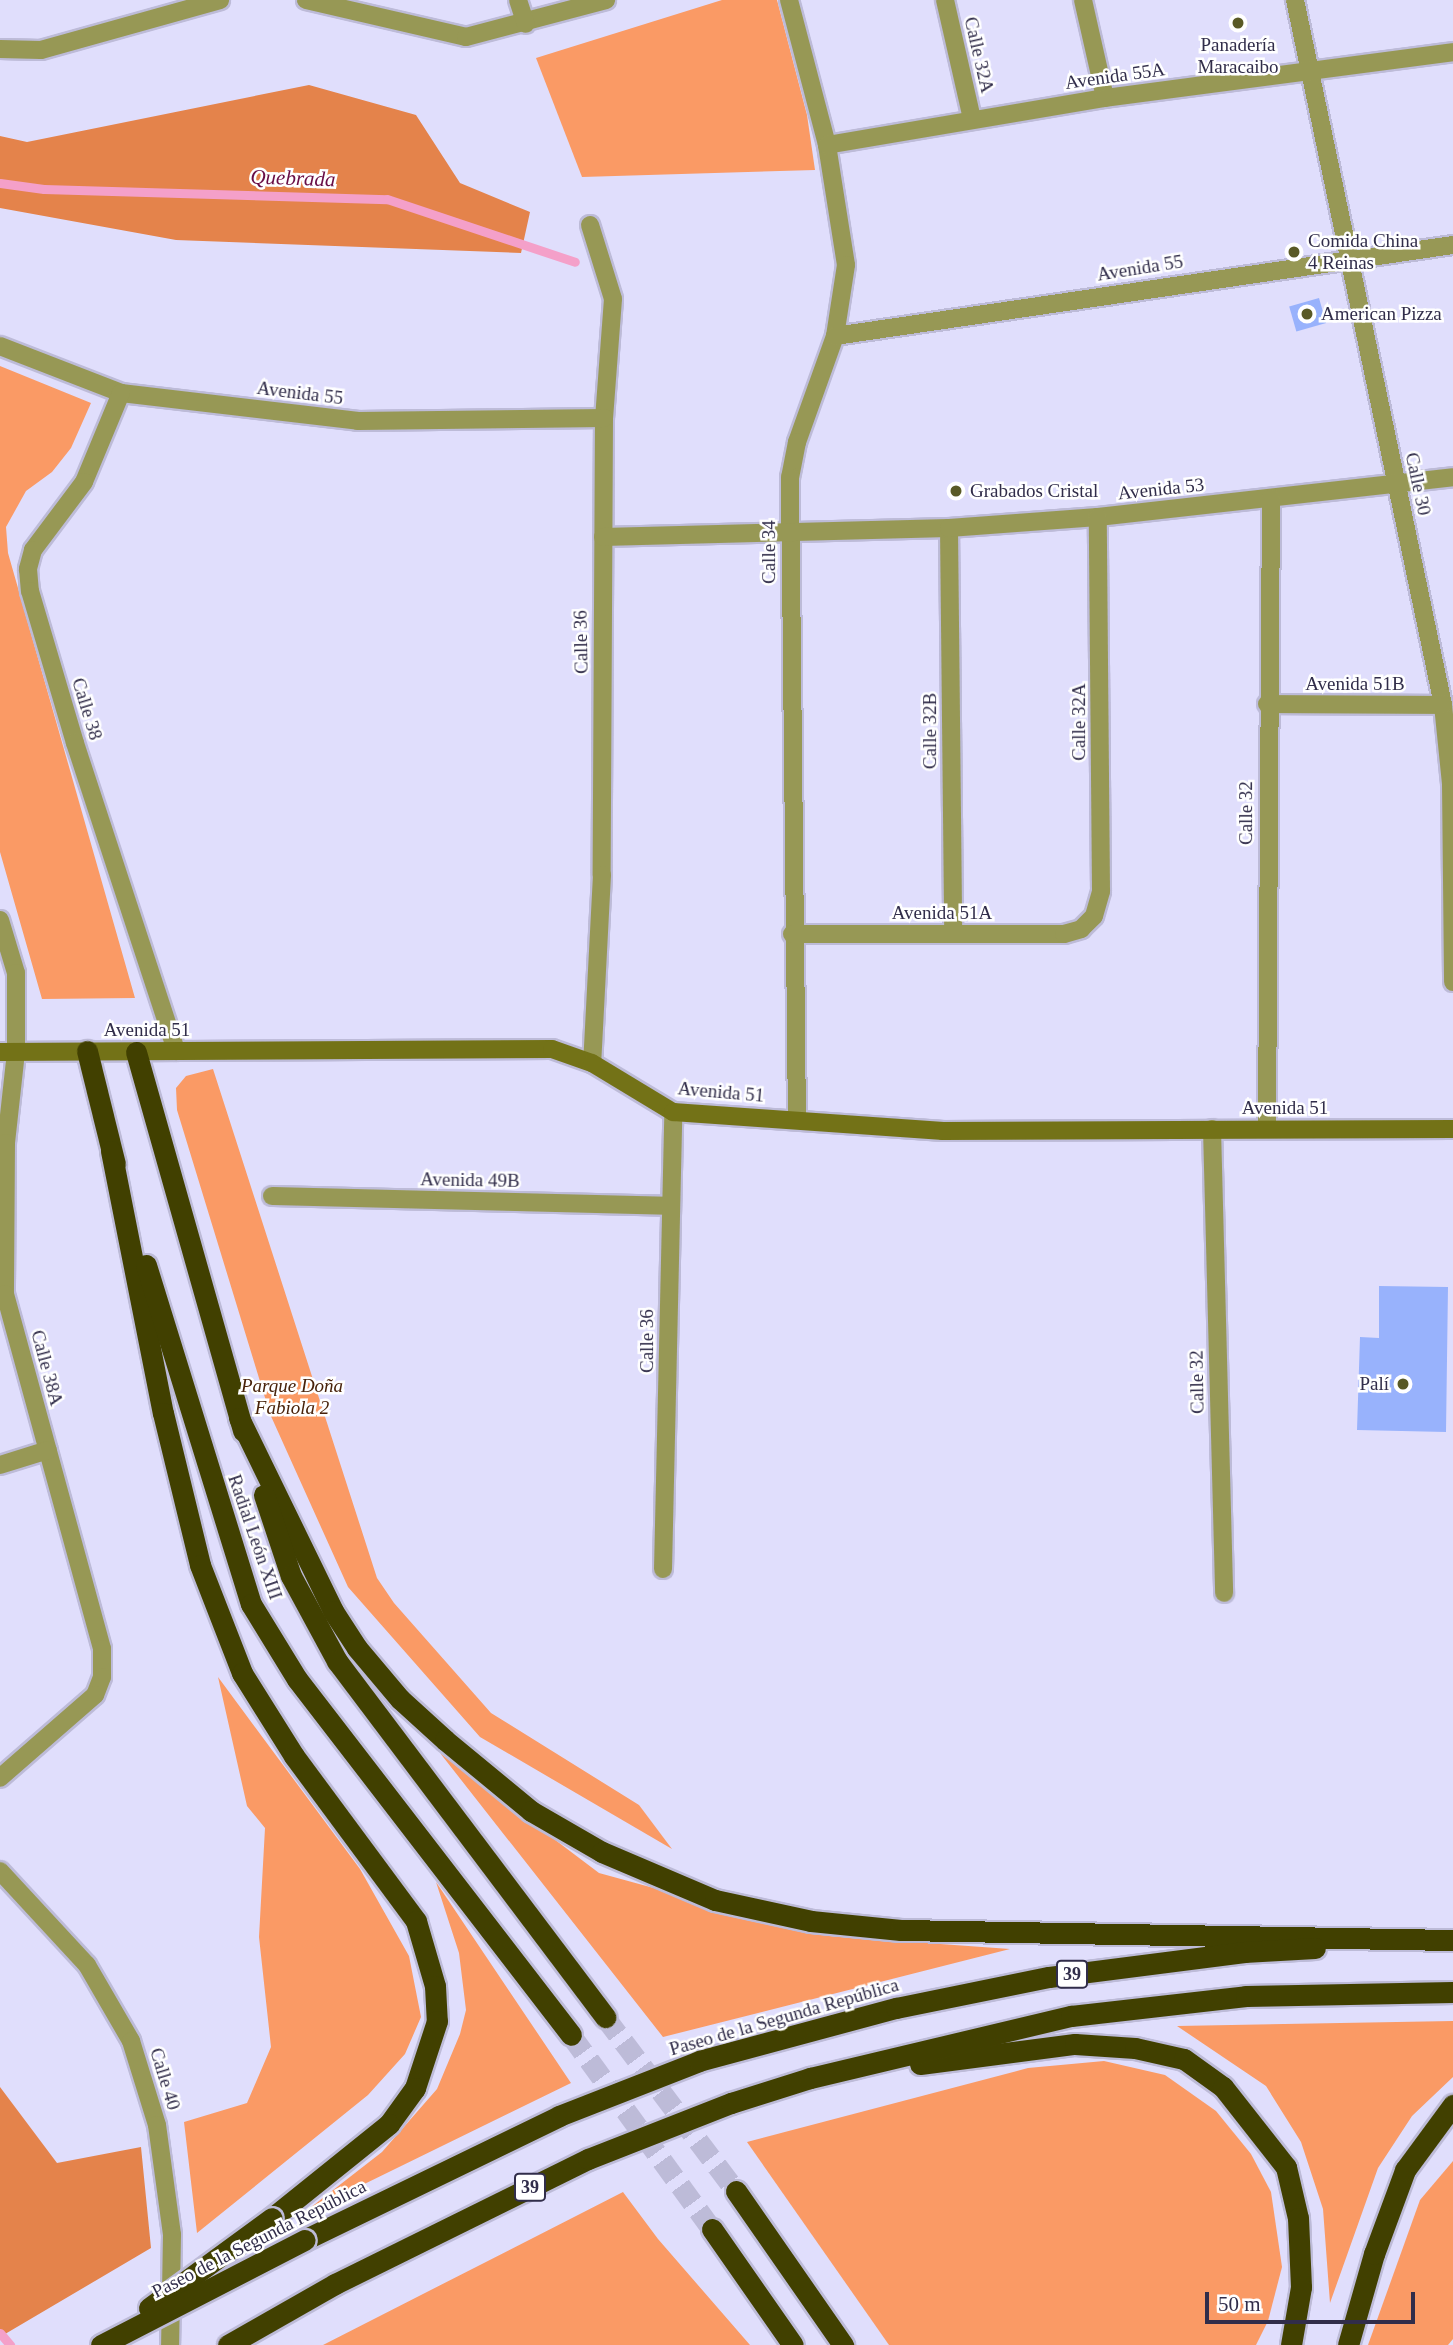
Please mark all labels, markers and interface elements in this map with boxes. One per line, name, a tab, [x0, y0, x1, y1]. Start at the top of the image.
street label: Calle 32A	[959, 15, 999, 95]
marker: Panadería Maracaibo	[1230, 15, 1246, 31]
place label: Panadería Maracaibo	[1197, 34, 1279, 78]
street label: Avenida 55A	[1064, 58, 1166, 94]
water label: Quebrada	[250, 164, 336, 192]
place label: Comida China 4 Reinas	[1308, 230, 1418, 274]
marker: Comida China 4 Reinas	[1286, 244, 1302, 260]
street label: Avenida 55	[1095, 250, 1185, 286]
place label: American Pizza	[1321, 303, 1442, 325]
marker: American Pizza	[1299, 306, 1315, 322]
street label: Avenida 55	[256, 376, 344, 410]
street label: Calle 30	[1400, 450, 1436, 518]
street label: Avenida 53	[1117, 473, 1205, 505]
place label: Grabados Cristal	[970, 480, 1098, 502]
marker: Grabados Cristal	[948, 483, 964, 499]
street label: Calle 34	[758, 520, 780, 584]
street label: Calle 36	[569, 610, 593, 674]
street label: Avenida 51B	[1305, 673, 1405, 695]
street label: Calle 38	[67, 675, 107, 743]
street label: Calle 32A	[1068, 683, 1090, 761]
street label: Calle 32B	[919, 693, 941, 769]
street label: Calle 32	[1235, 781, 1257, 845]
street label: Avenida 51A	[892, 902, 992, 924]
street label: Avenida 51	[104, 1019, 190, 1041]
street label: Avenida 51	[677, 1077, 765, 1107]
street label: Avenida 51	[1242, 1097, 1328, 1119]
street label: Avenida 49B	[420, 1168, 520, 1192]
street label: Calle 36	[636, 1309, 658, 1373]
street label: Calle 38A	[26, 1328, 68, 1408]
street label: Calle 32	[1185, 1350, 1209, 1414]
place label: Palí	[1359, 1373, 1389, 1395]
park label: Parque Doña Fabiola 2	[241, 1375, 343, 1419]
marker: Palí	[1395, 1376, 1411, 1392]
street label: Radial León XIII	[223, 1471, 287, 1603]
road number: 39	[1054, 1960, 1090, 1988]
street label: Paseo de la Segunda República	[667, 1973, 901, 2061]
street label: Calle 40	[145, 2045, 185, 2113]
road number: 39	[512, 2172, 548, 2202]
street label: Paseo de la Segunda República	[148, 2175, 370, 2303]
scale bar	[1208, 2278, 1418, 2322]
text: 50 m	[1218, 2292, 1261, 2316]

